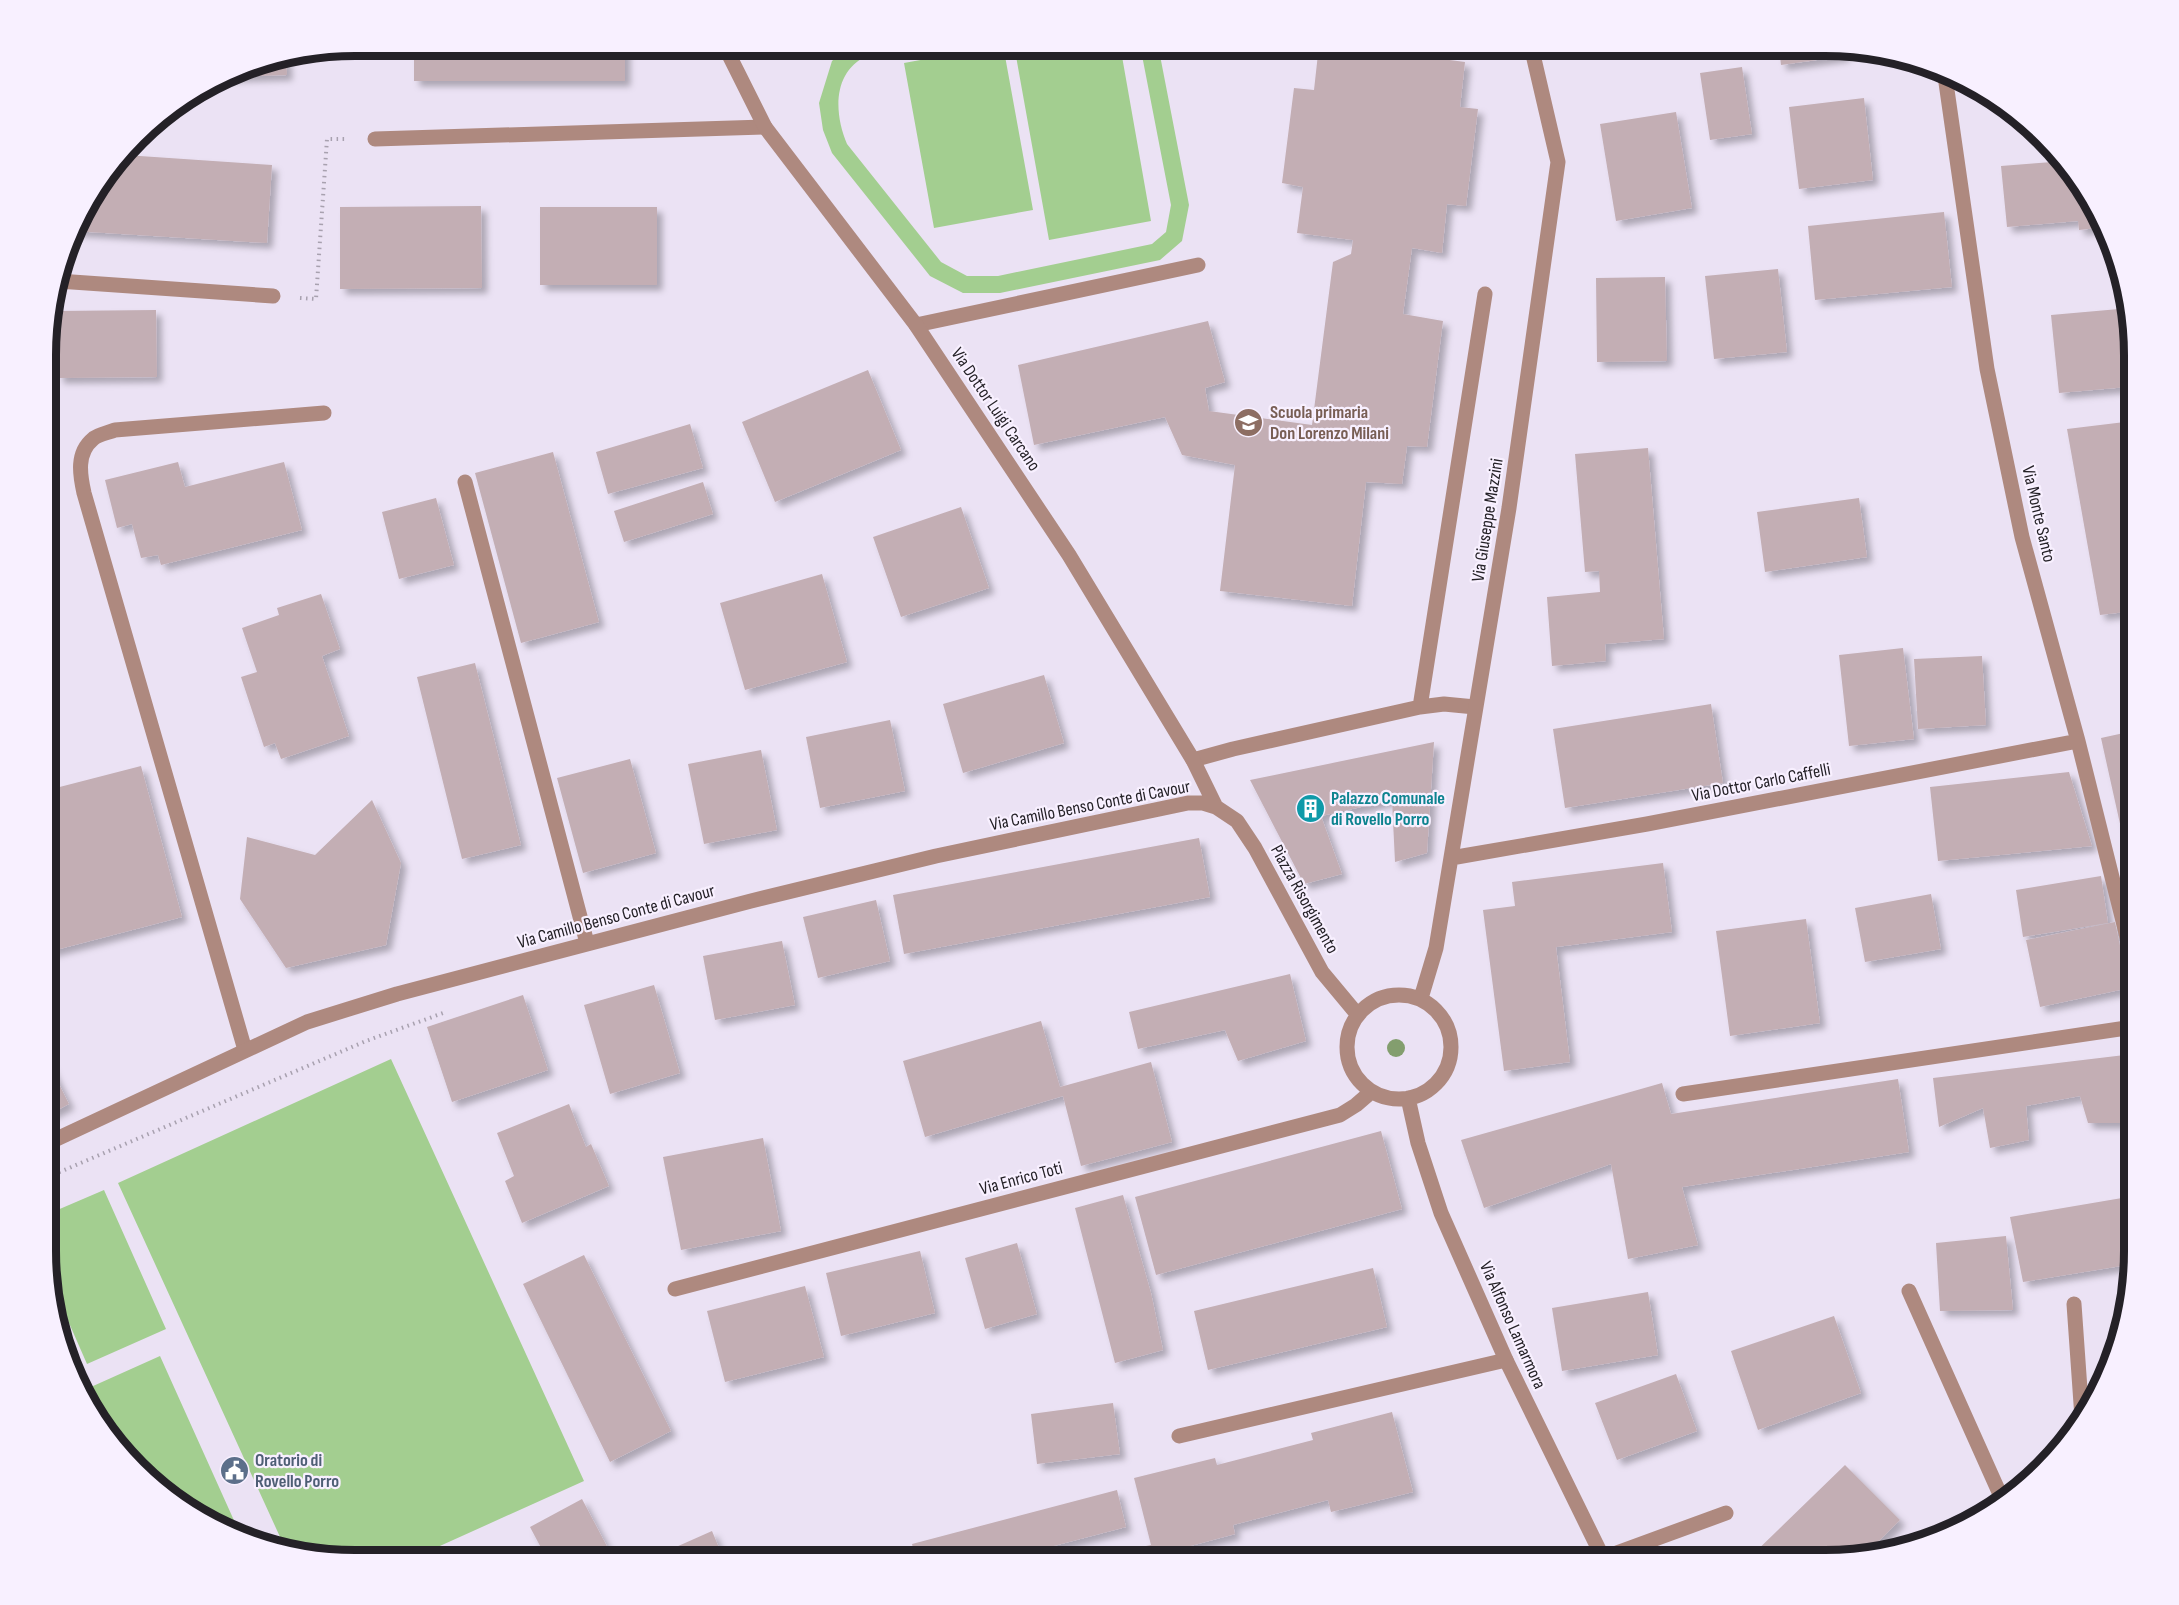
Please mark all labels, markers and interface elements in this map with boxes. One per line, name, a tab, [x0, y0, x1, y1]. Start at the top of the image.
street label: Via Dottor Luigi Carcano	[947, 344, 1045, 475]
place label: Scuola primaria Don Lorenzo Milani	[1270, 402, 1389, 444]
school or university icon: Scuola primaria Don Lorenzo Milani	[1233, 406, 1265, 438]
street label: Via Giuseppe Mazzini	[1467, 457, 1508, 583]
street label: Via Monte Santo	[2017, 464, 2060, 564]
street label: Via Dottor Carlo Caffelli	[1690, 759, 1832, 806]
street label: Via Camillo Benso Conte di Cavour	[988, 776, 1192, 835]
place label: Palazzo Comunale di Rovello Porro	[1331, 788, 1445, 830]
building icon: Palazzo Comunale di Rovello Porro	[1294, 792, 1326, 824]
street label: Piazza Risorgimento	[1266, 841, 1343, 957]
street label: Via Camillo Benso Conte di Cavour	[515, 880, 717, 953]
street label: Via Enrico Toti	[977, 1157, 1065, 1200]
street label: Via Alfonso Lamarmora	[1475, 1258, 1550, 1392]
place label: Oratorio di Rovello Porro	[255, 1450, 339, 1492]
public building icon: Oratorio di Rovello Porro	[218, 1454, 250, 1486]

